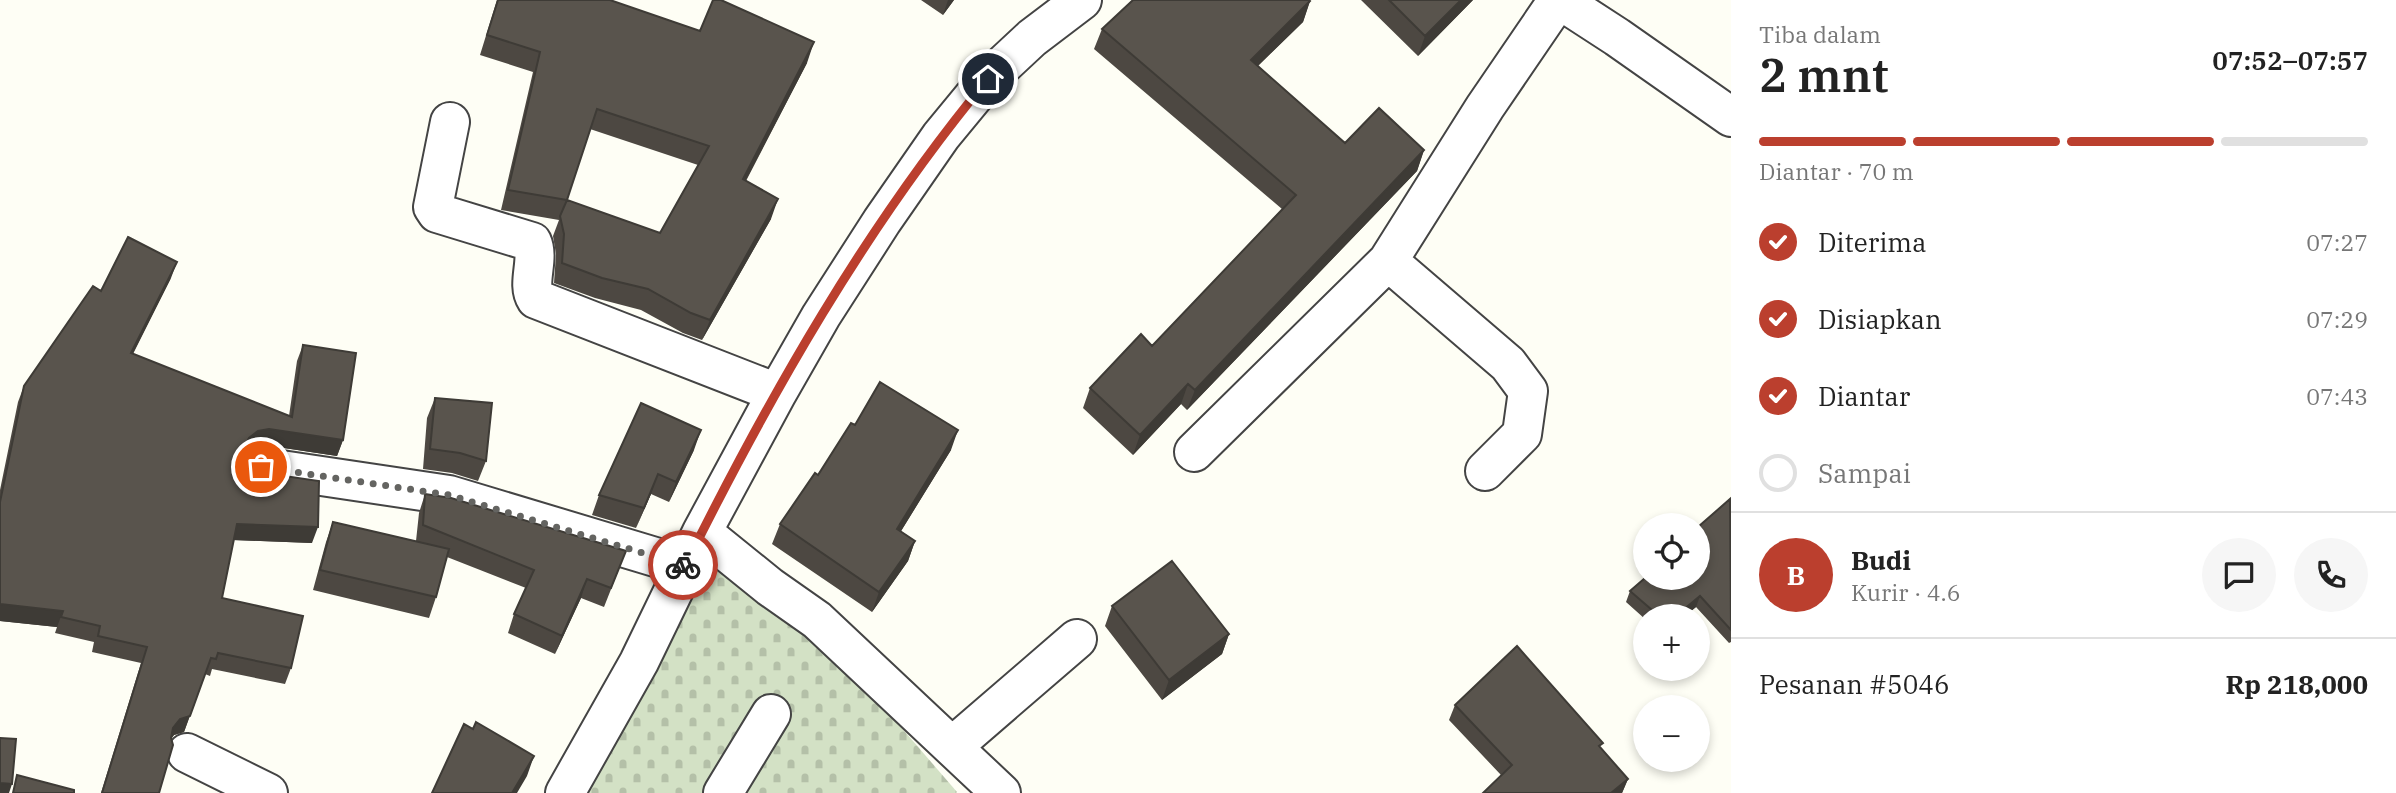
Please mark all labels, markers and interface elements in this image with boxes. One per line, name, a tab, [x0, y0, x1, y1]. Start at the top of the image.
text: Tiba dalam	[1759, 19, 1881, 49]
text: 07:52–07:57	[2212, 43, 2368, 77]
text: 2 mnt	[1759, 45, 1889, 105]
pin	[958, 49, 1018, 109]
icon: home	[969, 60, 1007, 98]
text: Diantar · 70 m	[1759, 156, 1914, 186]
icon: check	[1759, 223, 1797, 261]
text: Diterima	[1818, 225, 1926, 259]
text: 07:27	[2306, 227, 2368, 257]
icon: check	[1759, 300, 1797, 338]
text: Disiapkan	[1818, 302, 1942, 336]
text: 07:29	[2306, 304, 2368, 334]
icon: check	[1759, 377, 1797, 415]
text: Diantar	[1818, 379, 1910, 413]
text: 07:43	[2306, 381, 2368, 411]
pin	[231, 437, 291, 497]
icon: bag	[242, 448, 280, 486]
text: Sampai	[1818, 456, 1911, 490]
map controls	[1633, 513, 1710, 772]
button: locate	[1633, 513, 1710, 590]
courier	[648, 530, 718, 600]
button: chat	[2202, 538, 2276, 612]
button: phone	[2294, 538, 2368, 612]
text: Budi	[1851, 543, 1911, 577]
icon: bike	[664, 546, 702, 584]
text: B	[1787, 558, 1805, 592]
text: Kurir · 4.6	[1851, 577, 1960, 607]
button: +	[1633, 604, 1710, 681]
text: Pesanan #5046	[1759, 667, 1949, 701]
text: Rp 218,000	[2225, 667, 2368, 701]
button: −	[1633, 695, 1710, 772]

